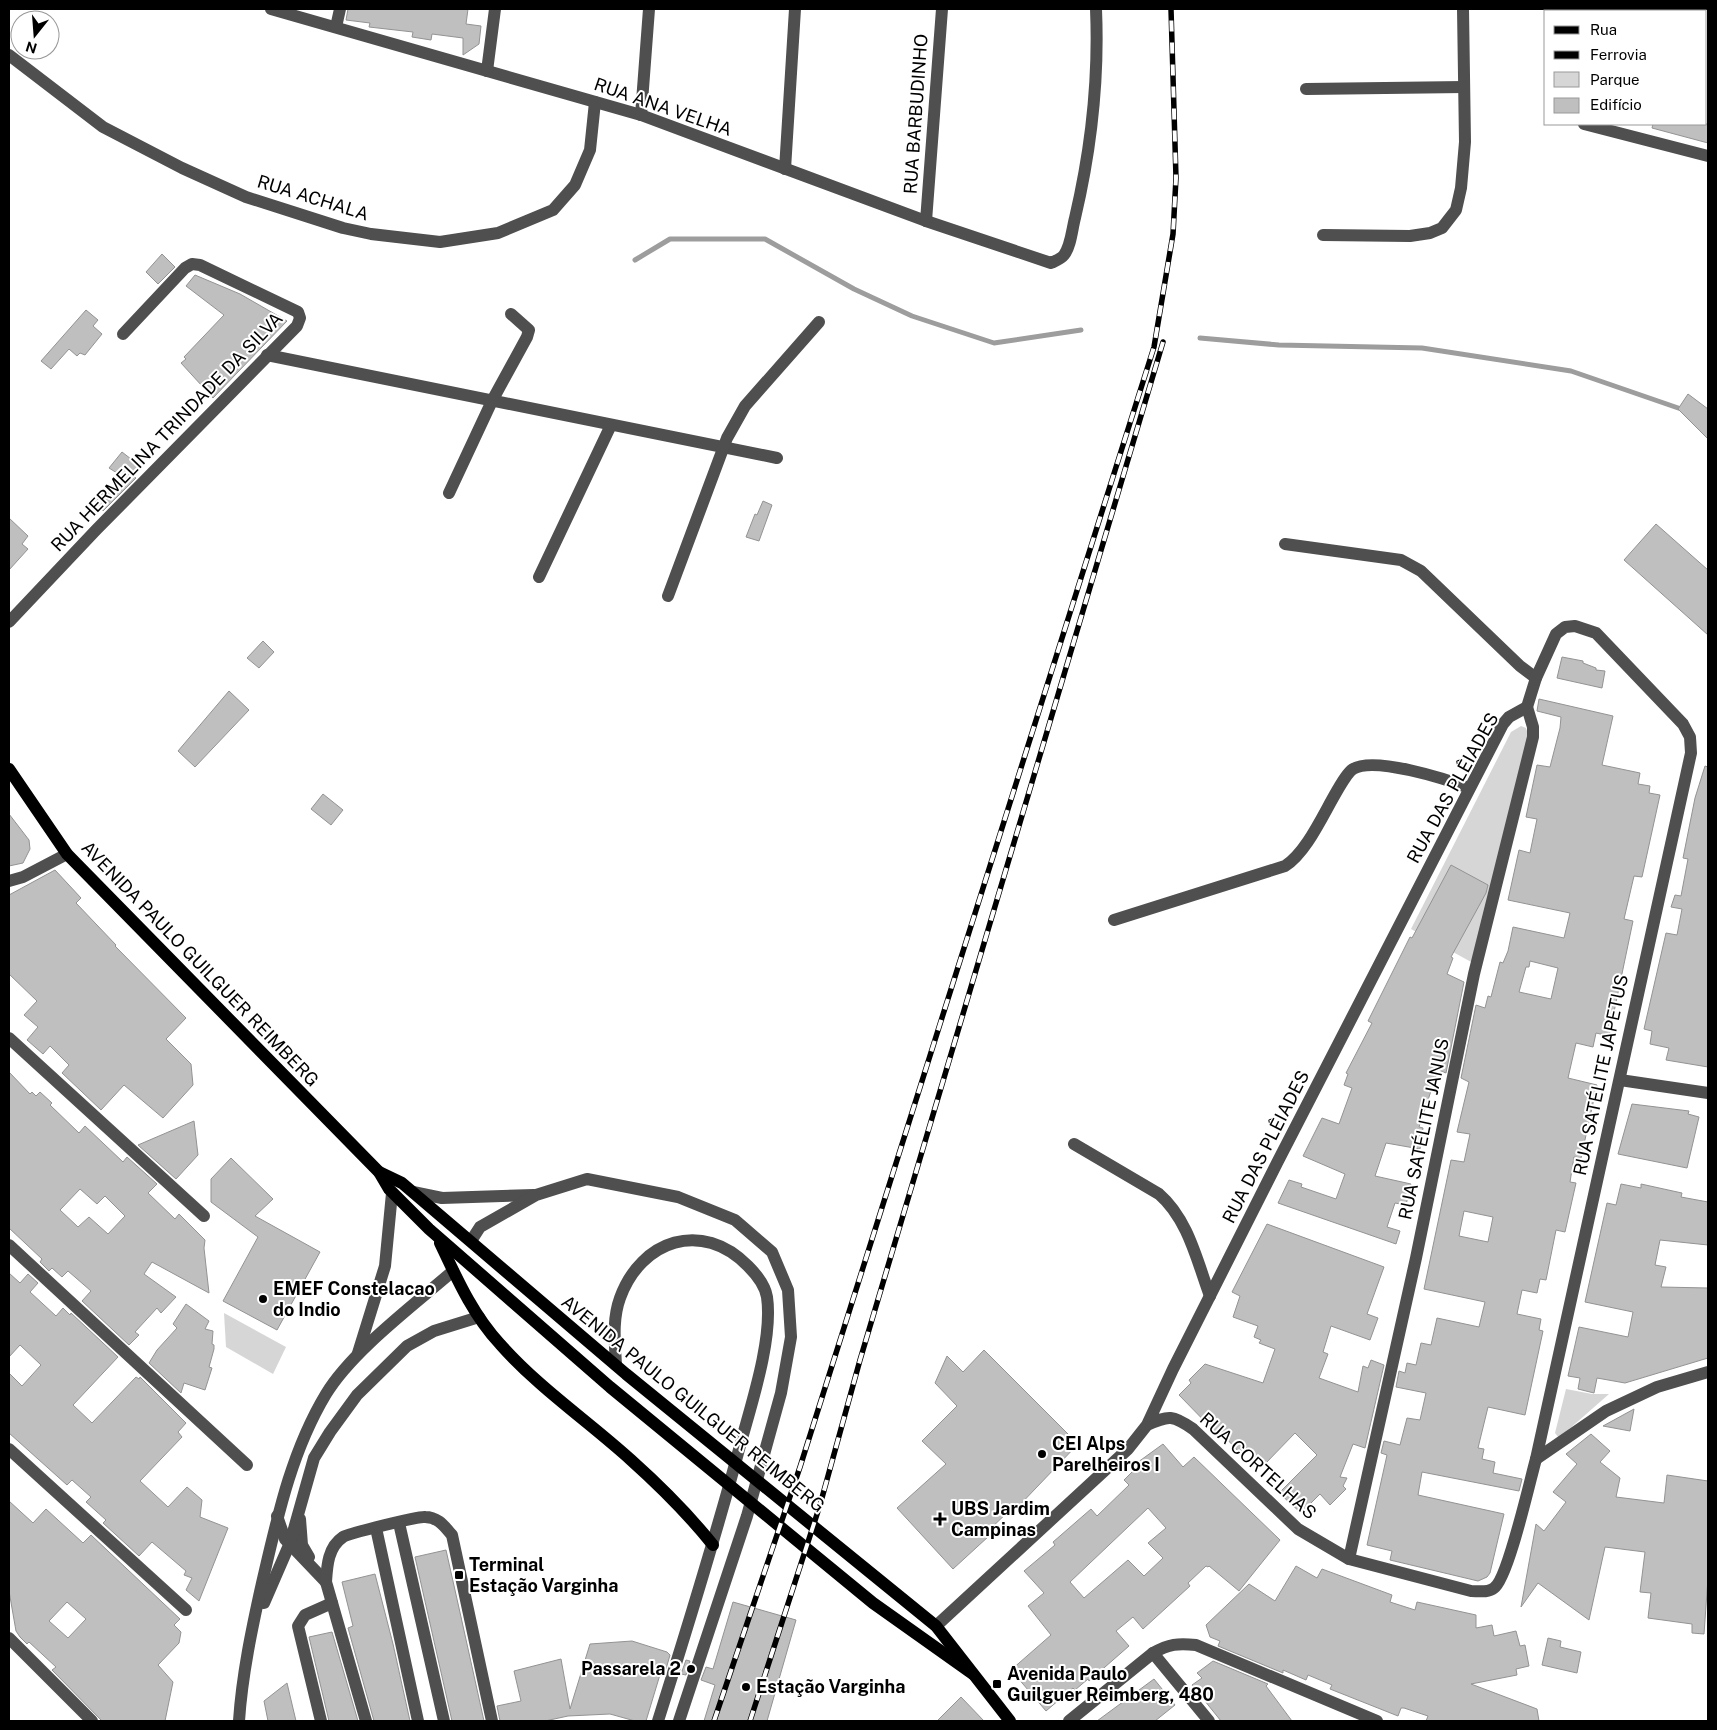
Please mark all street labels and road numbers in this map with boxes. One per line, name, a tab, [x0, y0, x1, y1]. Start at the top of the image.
street label: RUA BARBUDINHO	[899, 33, 932, 195]
street label: RUA ANA VELHA	[591, 73, 735, 140]
street label: RUA ACHALA	[255, 171, 372, 225]
street label: RUA HERMELINA TRINDADE DA SILVA	[46, 308, 287, 556]
street label: RUA DAS PLÊIADES	[1402, 709, 1503, 867]
street label: AVENIDA PAULO GUILGUER REIMBERG	[77, 837, 323, 1091]
street label: RUA SATÉLITE JAPETUS	[1568, 972, 1632, 1177]
street label: RUA SATÉLITE JANUS	[1393, 1036, 1453, 1222]
street label: RUA DAS PLÊIADES	[1218, 1067, 1313, 1227]
street label: AVENIDA PAULO GUILGUER REIMBERG	[558, 1291, 829, 1516]
street label: RUA CORTELHAS	[1196, 1408, 1321, 1523]

